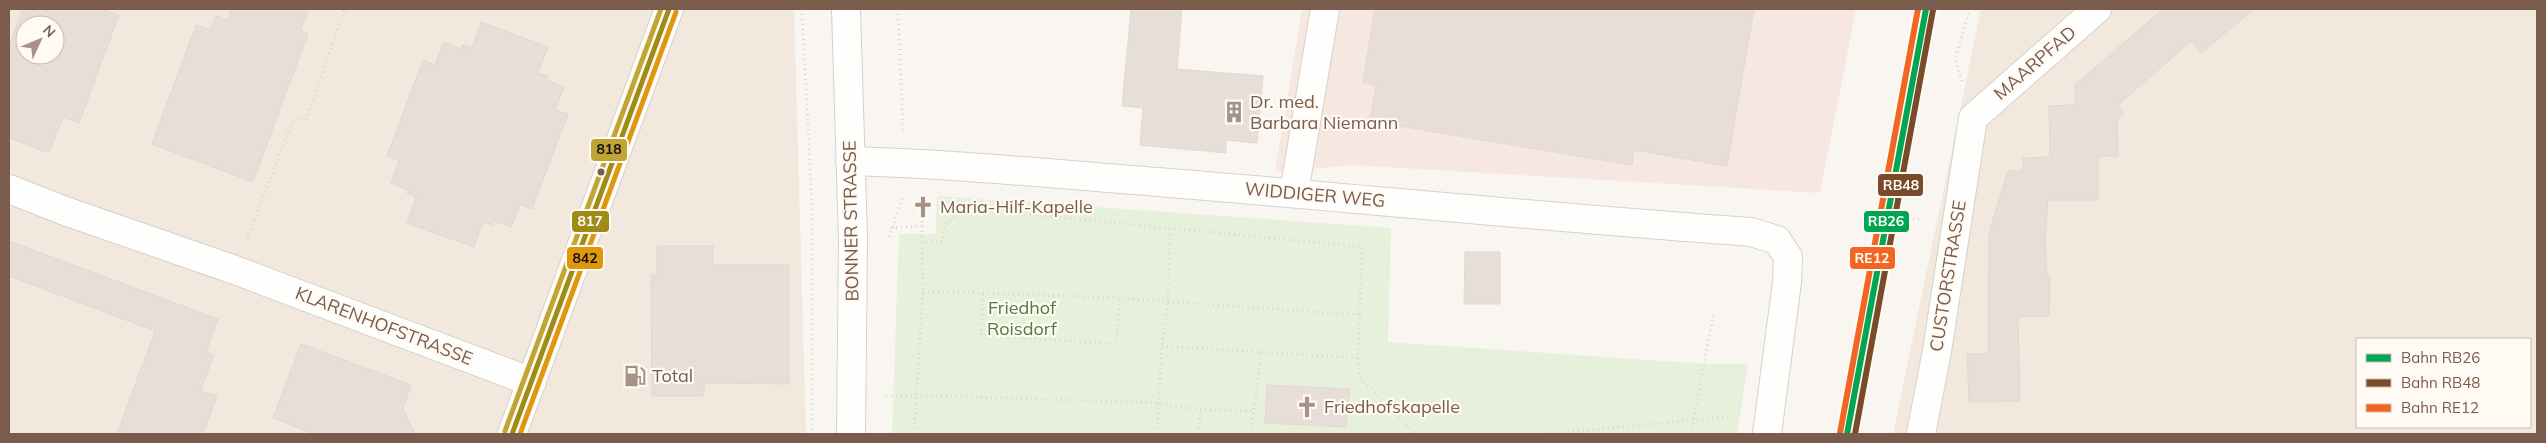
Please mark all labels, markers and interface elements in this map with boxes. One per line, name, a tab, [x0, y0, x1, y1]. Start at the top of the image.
north arrow	[15, 15, 65, 65]
text: N	[39, 21, 59, 41]
street label: MAARPFAD	[1989, 21, 2081, 105]
place label: Dr. med. Barbara Niemann	[1250, 90, 1398, 134]
building icon: Dr. med. Barbara Niemann	[1221, 99, 1247, 125]
line badge: 818	[590, 138, 628, 162]
text: 818	[596, 140, 622, 158]
street label: BONNER STRASSE	[838, 140, 863, 302]
unlabelled marker	[596, 167, 606, 177]
line badge: RB48	[1877, 173, 1924, 197]
text: RB48	[1883, 176, 1919, 194]
street label: WIDDIGER WEG	[1244, 177, 1386, 212]
church icon: Maria-Hilf-Kapelle	[910, 194, 936, 220]
place label: Maria-Hilf-Kapelle	[940, 195, 1093, 218]
street label: CUSTORSTRASSE	[1924, 199, 1971, 353]
line badge: 817	[571, 210, 610, 233]
line badge: RB26	[1863, 210, 1910, 233]
text: 817	[577, 212, 603, 230]
text: RB26	[1868, 212, 1904, 230]
line badge: 842	[566, 246, 604, 270]
line badge: RE12	[1849, 246, 1896, 270]
text: 842	[572, 249, 598, 267]
text: RE12	[1855, 249, 1889, 267]
street label: KLARENHOFSTRASSE	[292, 281, 476, 370]
park label: Friedhof Roisdorf	[987, 296, 1058, 340]
legend	[2356, 338, 2531, 428]
text: Bahn RB26	[2401, 348, 2480, 367]
fuel station icon: Total	[622, 363, 648, 389]
place label: Total	[652, 364, 693, 387]
text: Bahn RB48	[2401, 373, 2480, 392]
church icon: Friedhofskapelle	[1294, 394, 1320, 420]
place label: Friedhofskapelle	[1324, 395, 1460, 418]
text: Bahn RE12	[2401, 398, 2479, 417]

